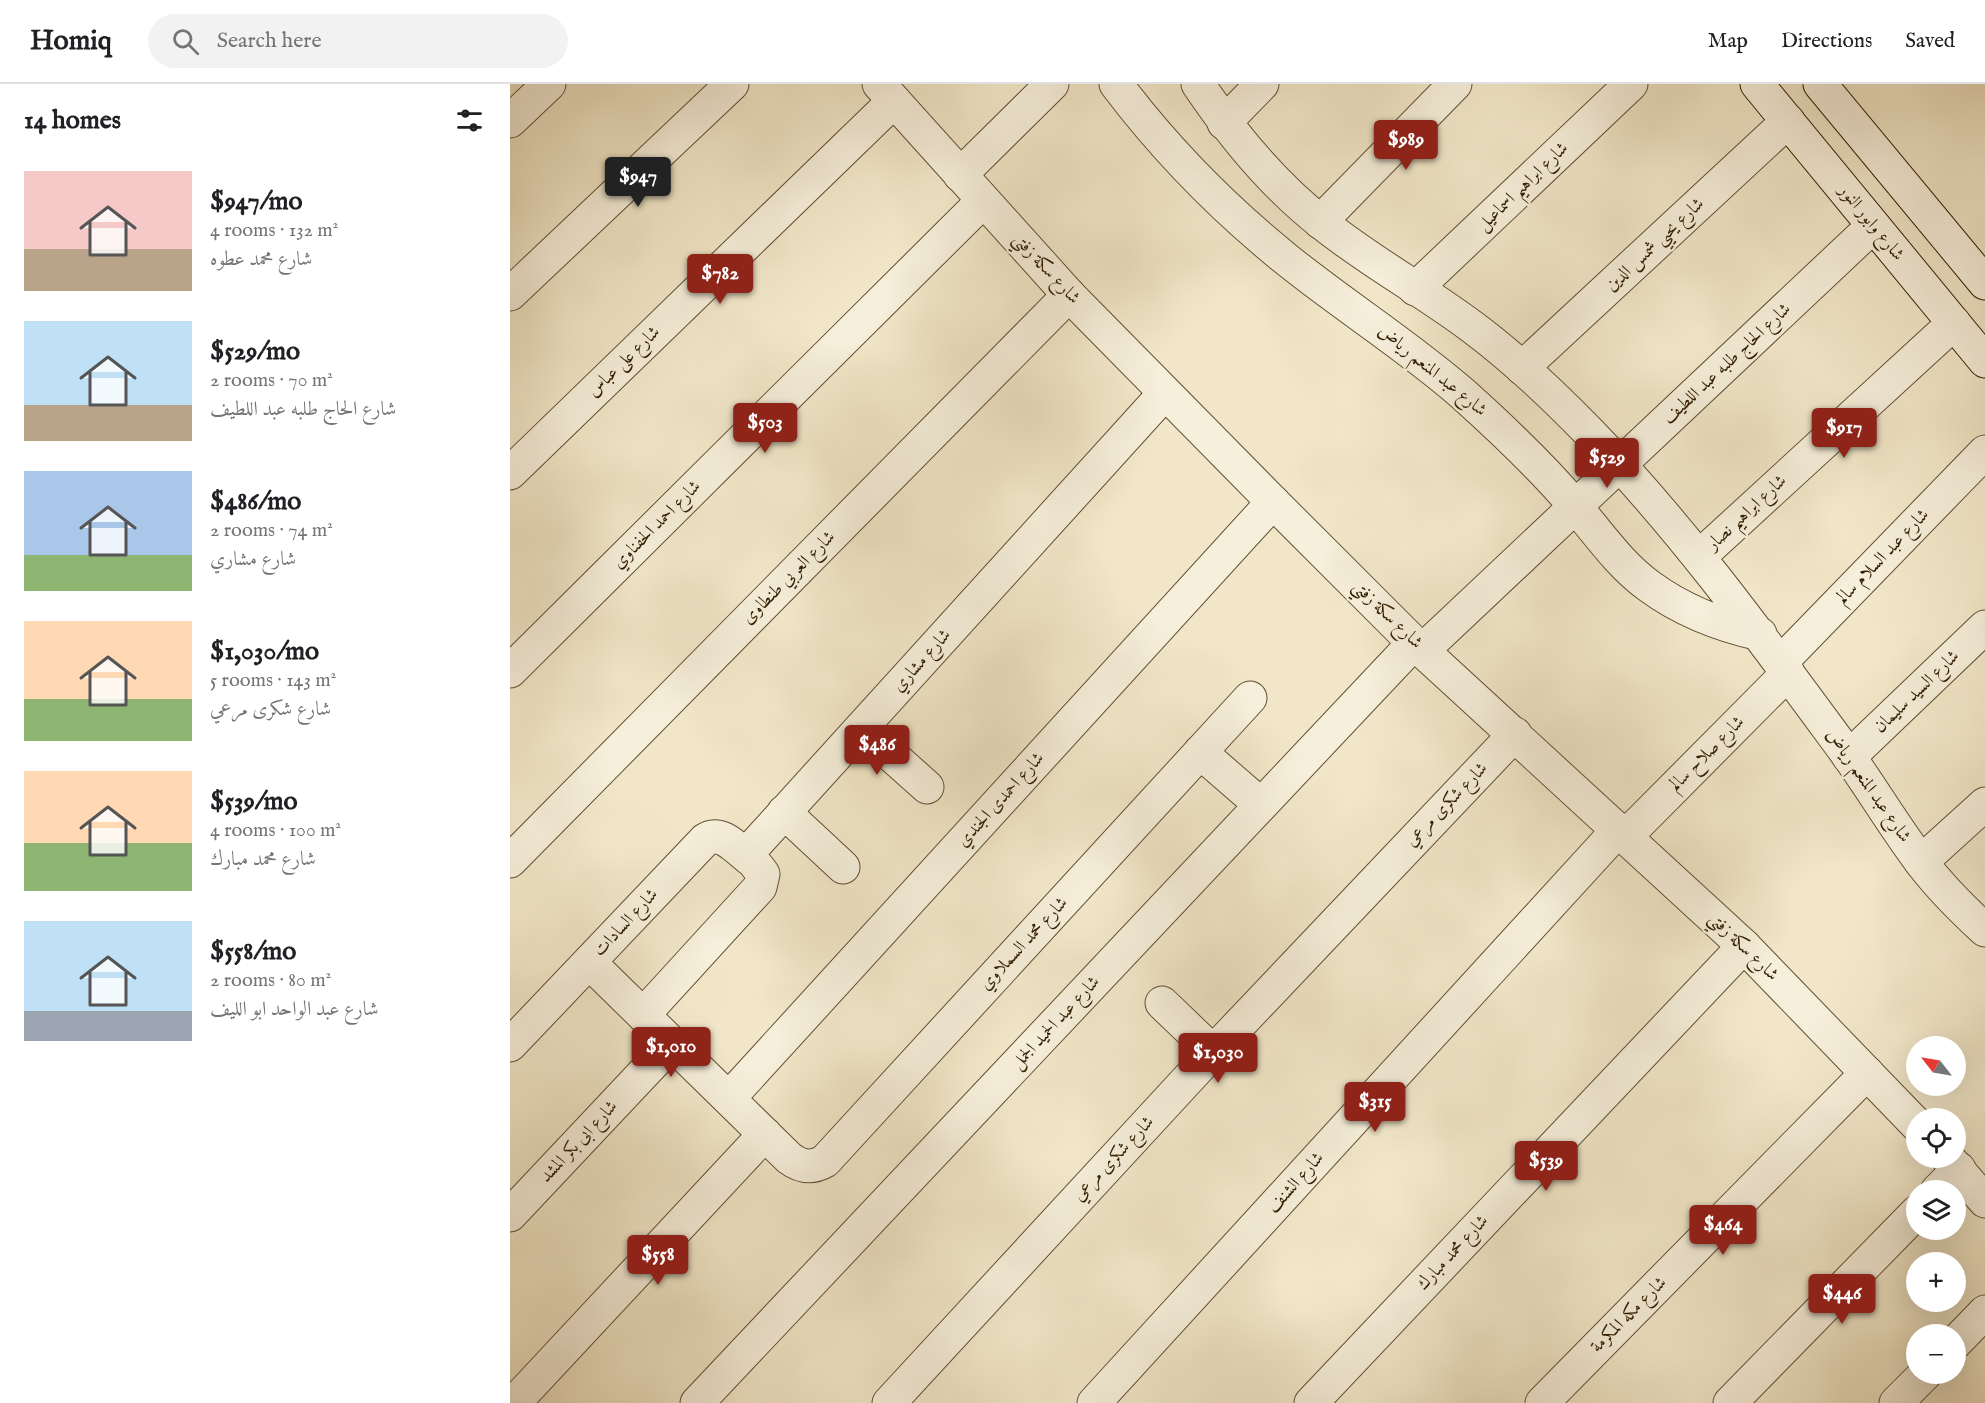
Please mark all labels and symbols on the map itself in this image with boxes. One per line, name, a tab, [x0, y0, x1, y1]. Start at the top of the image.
pin: $989	[1370, 120, 1442, 171]
street label: شارع ابراهيم اسماعيل	[1472, 137, 1577, 240]
pin: $947	[602, 157, 674, 208]
street label: شارع وابور النور	[1830, 179, 1909, 267]
street label: شارع يحيي شمس الدين	[1600, 193, 1712, 300]
street label: شارع سكة زفتي	[1004, 228, 1085, 312]
pin: $782	[684, 254, 756, 305]
street label: شارع الحاج طلبه عبد اللطيف	[1658, 298, 1798, 432]
street label: شارع عبد المنعم رياض	[1370, 320, 1491, 425]
street label: شارع على عباس	[583, 321, 667, 404]
pin: $503	[729, 403, 801, 454]
pin: $917	[1808, 408, 1880, 459]
pin: $529	[1571, 438, 1643, 489]
street label: شارع ابراهيم نصار	[1701, 470, 1795, 561]
street label: شارع احمد الحفناوي	[608, 476, 708, 576]
street label: شارع عبد السلام سالم	[1831, 504, 1937, 612]
street label: شارع العربي طنطاوى	[737, 526, 842, 631]
street label: شارع سكة زفتي	[1344, 576, 1427, 657]
street label: شارع مشاري	[888, 625, 958, 699]
street label: شارع السيد سليمان	[1869, 645, 1966, 740]
street label: شارع صلاح سالم	[1664, 711, 1752, 799]
pin: $486	[841, 725, 913, 776]
street label: شارع عبد المنعم رياض	[1817, 725, 1916, 850]
street label: شارع احمدى الجندي	[952, 748, 1051, 854]
street label: شارع شكرى مرعي	[1401, 758, 1495, 854]
street label: شارع السادات	[589, 884, 665, 963]
street label: شارع محمد السملاوي	[975, 892, 1075, 997]
street label: شارع سكة زفتي	[1700, 908, 1783, 989]
street label: شارع عبد الحميد الجمل	[1007, 971, 1107, 1076]
pin: $1,010	[622, 1027, 720, 1078]
pin: $1,030	[1169, 1033, 1267, 1084]
north arrow	[1906, 1036, 1966, 1096]
pin: $315	[1339, 1082, 1411, 1133]
street label: شارع ابى بكر المشد	[535, 1096, 624, 1189]
street label: شارع شكرى مرعي	[1068, 1111, 1161, 1208]
pin: $539	[1510, 1141, 1582, 1192]
street label: شارع الشنف	[1262, 1147, 1331, 1220]
pin: $464	[1687, 1205, 1759, 1256]
street label: شارع محمد مبارك	[1412, 1210, 1495, 1297]
pin: $558	[622, 1235, 694, 1286]
street label: شارع مكه المكرمة	[1586, 1272, 1674, 1360]
pin: $446	[1806, 1274, 1878, 1325]

